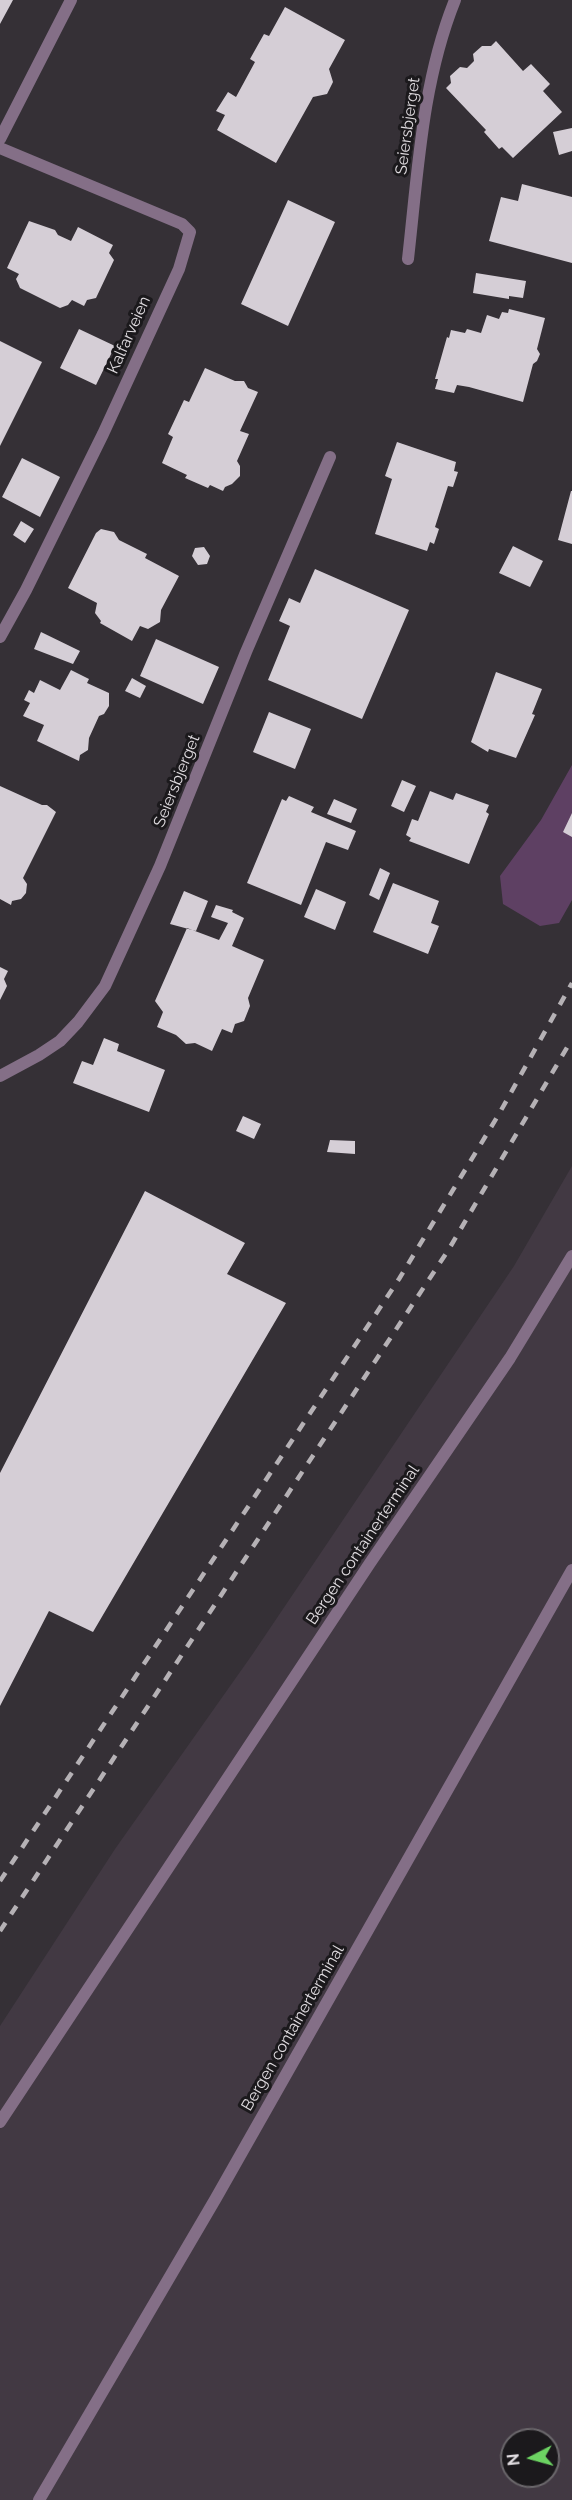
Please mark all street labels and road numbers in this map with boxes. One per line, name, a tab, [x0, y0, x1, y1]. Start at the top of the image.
street label: Seiersbjerget	[392, 76, 424, 176]
street label: Kalfarveien	[103, 293, 155, 377]
street label: Seiersbjerget	[150, 732, 204, 830]
street label: Bergen containerterminal	[302, 1462, 424, 1628]
street label: Bergen containerterminal	[238, 1942, 348, 2114]

